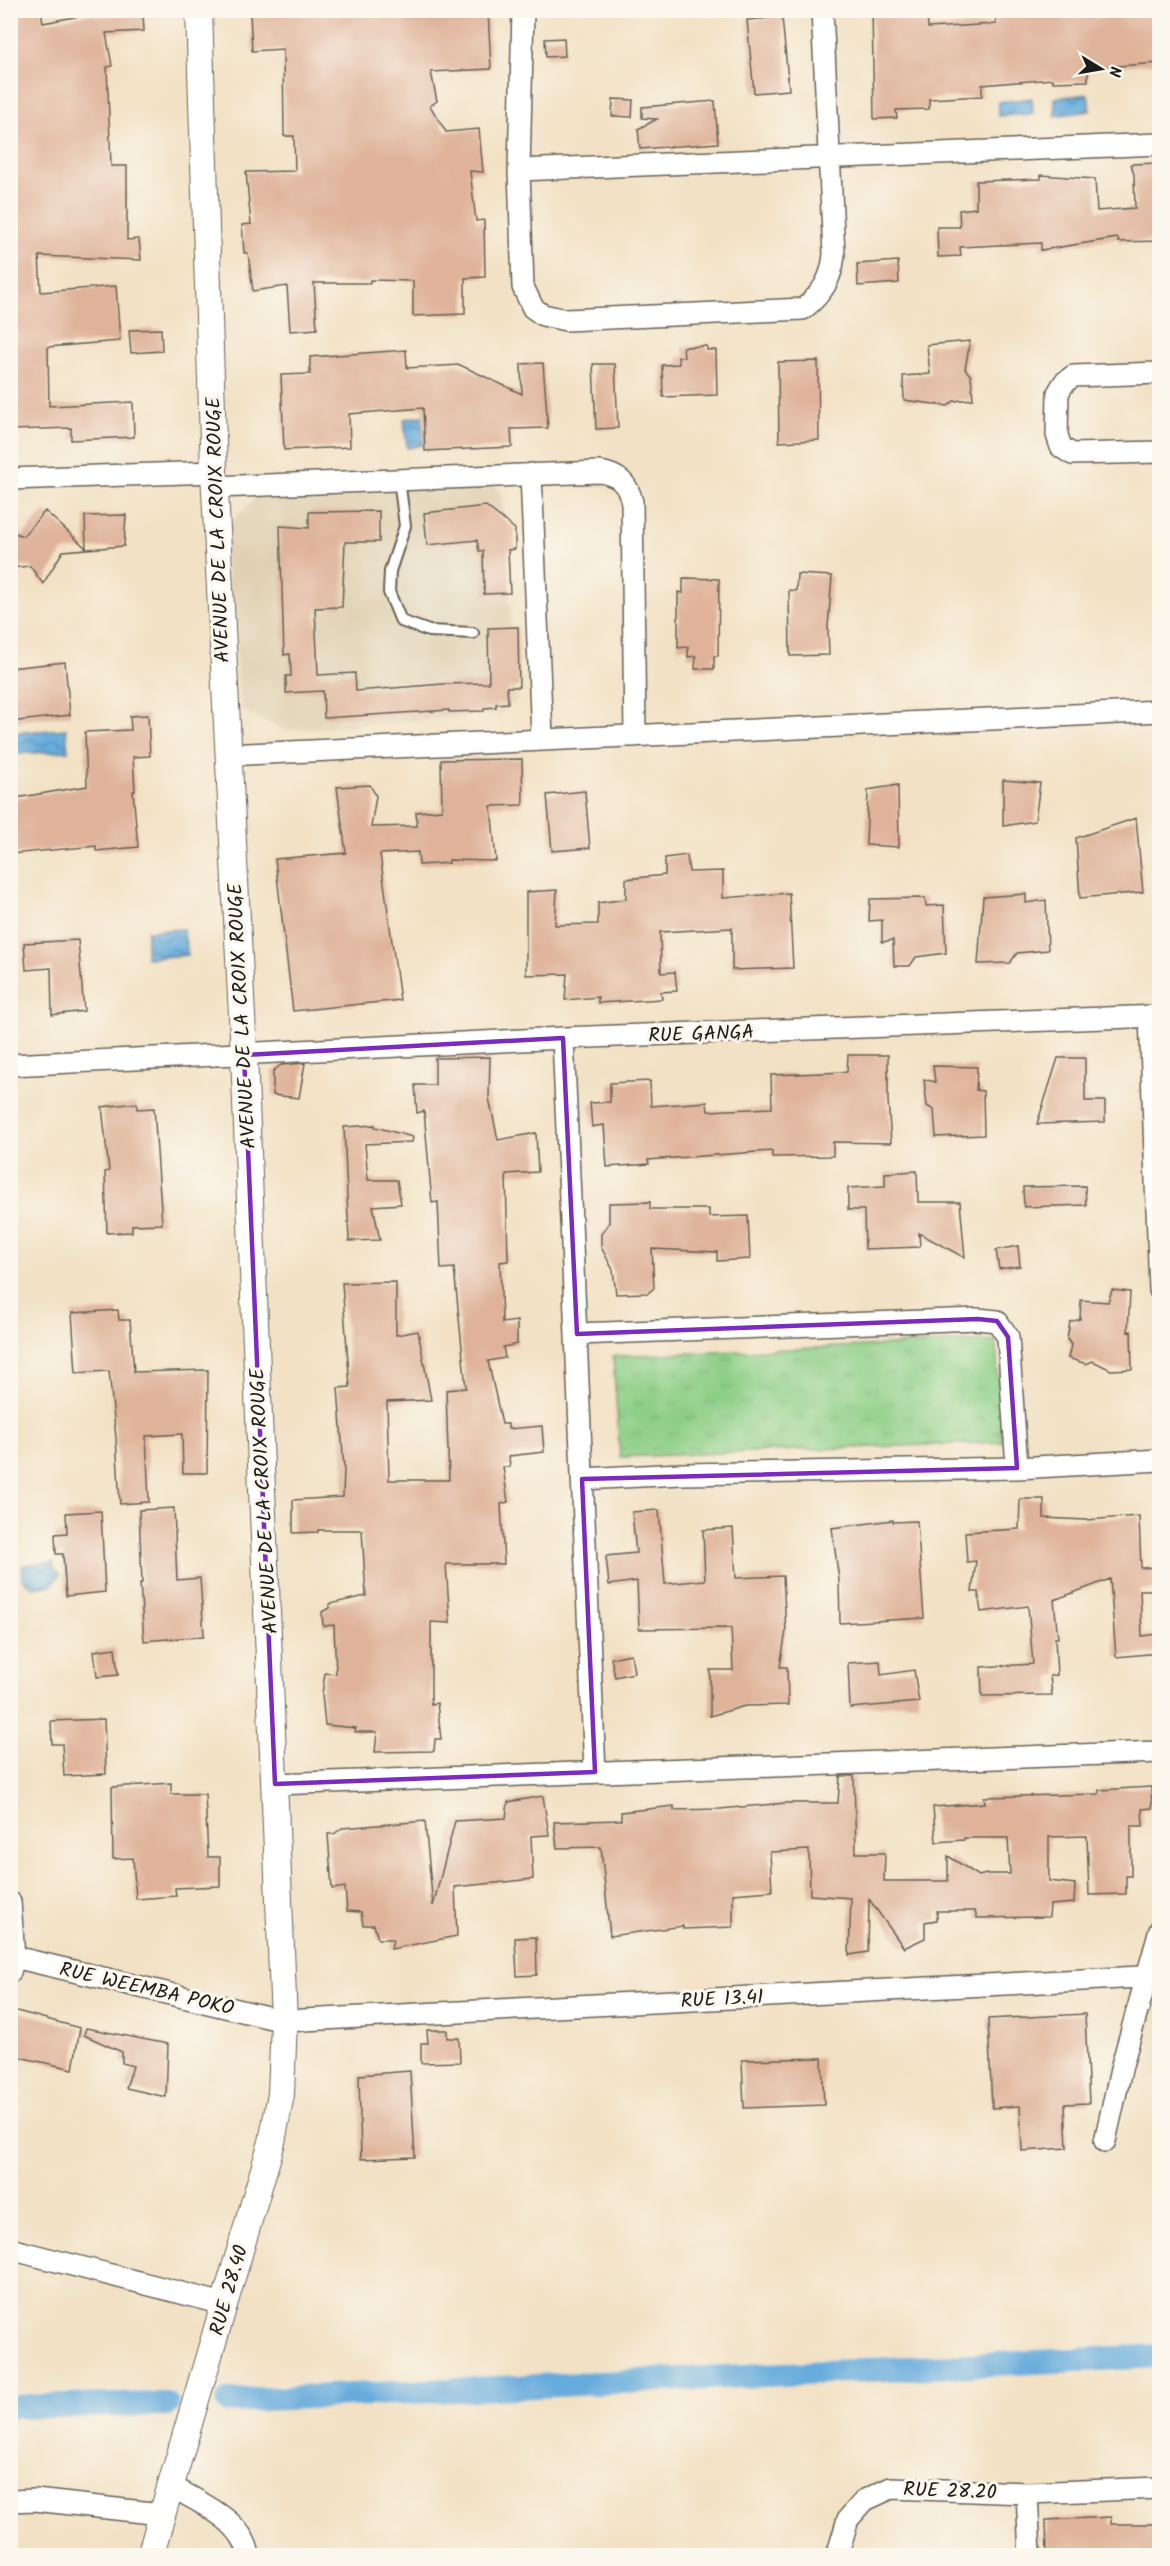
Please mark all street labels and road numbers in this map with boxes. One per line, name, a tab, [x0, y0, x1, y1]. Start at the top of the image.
street label: AVENUE DE LA CROIX ROUGE	[198, 395, 240, 663]
street label: AVENUE DE LA CROIX ROUGE	[220, 881, 266, 1149]
street label: RUE GANGA	[648, 1017, 754, 1053]
street label: AVENUE DE LA CROIX ROUGE	[242, 1366, 288, 1634]
street label: RUE WEEMBA POKO	[56, 1954, 237, 2026]
street label: RUE 13.41	[680, 1982, 764, 2018]
street label: RUE 28.40	[202, 2242, 258, 2340]
street label: RUE 28.20	[903, 2474, 997, 2510]

